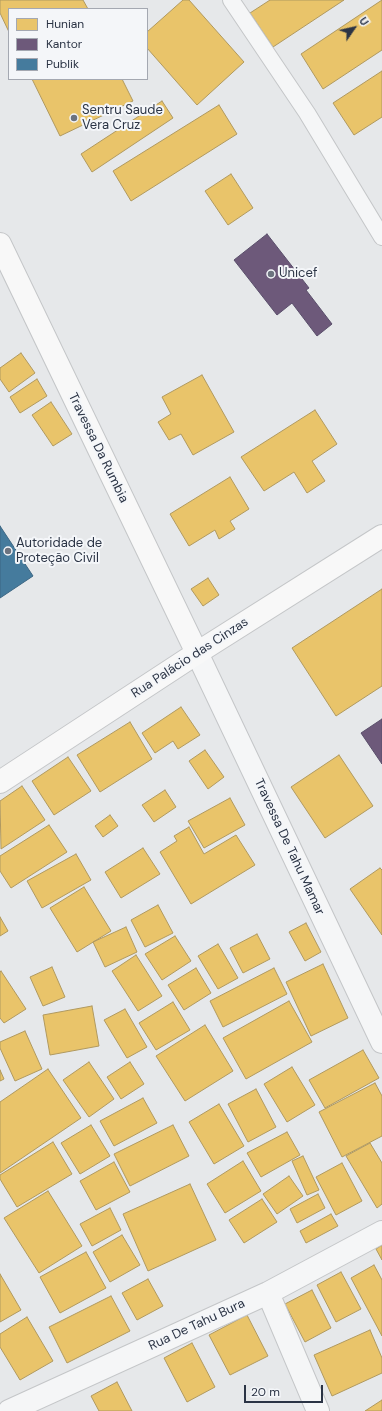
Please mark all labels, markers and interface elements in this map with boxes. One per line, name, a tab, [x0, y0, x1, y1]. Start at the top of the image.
legend	[8, 8, 148, 80]
north arrow	[334, 8, 374, 48]
text: U	[356, 14, 372, 28]
text: Hunian	[46, 16, 84, 32]
text: Kantor	[46, 36, 82, 52]
text: Publik	[46, 56, 79, 72]
place label: Sentru Saude Vera Cruz	[82, 103, 163, 134]
marker: Sentru Saude Vera Cruz	[69, 113, 79, 123]
place label: Unicef	[279, 266, 317, 282]
marker: Unicef	[266, 269, 276, 279]
street label: Travessa Da Rumbia	[65, 391, 131, 505]
place label: Autoridade de Proteção Civil	[16, 536, 102, 567]
marker: Autoridade de Proteção Civil	[3, 546, 13, 556]
street label: Rua Palácio das Cinzas	[129, 614, 251, 702]
street label: Travessa De Tahu Mamar	[251, 776, 327, 918]
street label: Rua De Tahu Bura	[146, 1296, 248, 1354]
scale bar	[246, 1377, 325, 1403]
text: 20 m	[251, 1384, 280, 1400]

